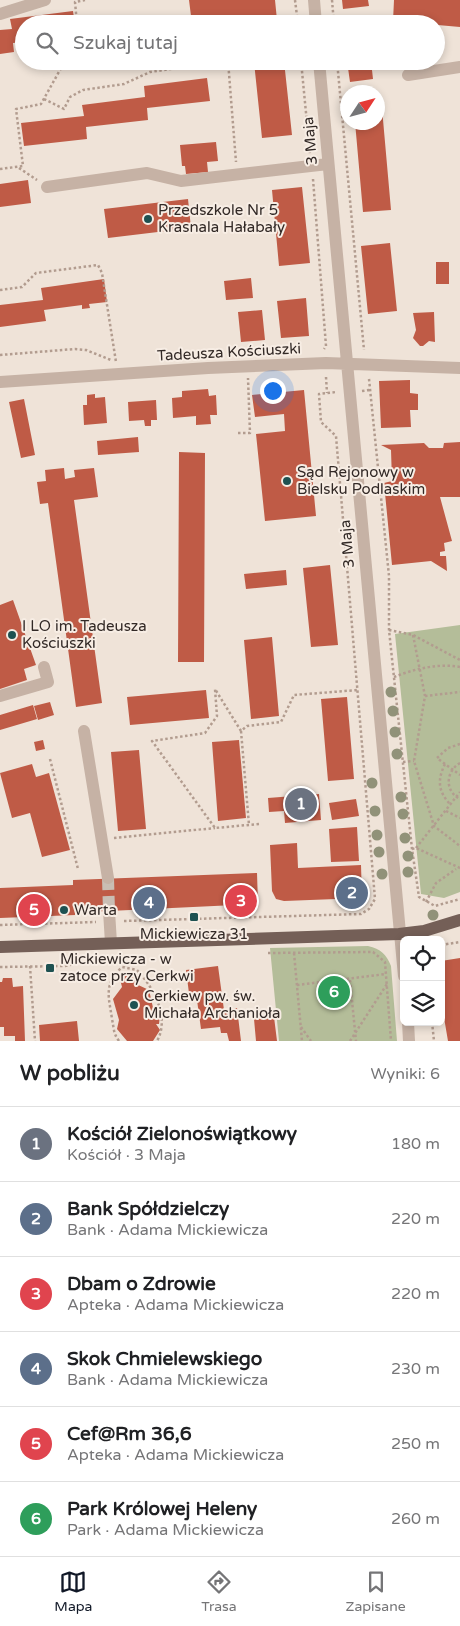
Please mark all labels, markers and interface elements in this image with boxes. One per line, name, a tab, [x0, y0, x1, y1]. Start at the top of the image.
search box	[15, 15, 445, 70]
icon: search	[33, 29, 61, 57]
text: Szukaj tutaj	[73, 32, 178, 54]
north arrow	[340, 85, 385, 130]
street label: 3 Maja	[299, 116, 321, 166]
place label: Przedszkole Nr 5 Krasnala Hałabały	[158, 201, 285, 236]
marker: Przedszkole Nr 5 Krasnala Hałabały	[142, 213, 154, 225]
street label: Tadeusza Kościuszki	[156, 339, 302, 365]
your location	[260, 378, 286, 404]
place label: Sąd Rejonowy w Bielsku Podlaskim	[297, 463, 425, 498]
marker: Sąd Rejonowy w Bielsku Podlaskim	[281, 475, 293, 487]
street label: 3 Maja	[336, 519, 358, 569]
place label: I LO im. Tadeusza Kościuszki	[22, 617, 147, 652]
marker: I LO im. Tadeusza Kościuszki	[6, 629, 18, 641]
pin: 1	[285, 785, 317, 823]
pin: 2	[336, 874, 368, 912]
pin: 3	[225, 882, 257, 920]
pin: 4	[133, 884, 165, 922]
pin: 5	[18, 891, 50, 929]
place label: Warta	[74, 901, 117, 919]
marker: Warta	[58, 904, 70, 916]
marker: Mickiewicza 31	[188, 911, 200, 923]
place label: Mickiewicza 31	[140, 925, 248, 943]
map controls	[400, 936, 445, 1026]
button: locate	[400, 936, 445, 981]
place label: Mickiewicza - w zatoce przy Cerkwi	[60, 950, 194, 985]
marker: Mickiewicza - w zatoce przy Cerkwi	[44, 962, 56, 974]
pin: 6	[318, 973, 350, 1011]
button: layers	[400, 981, 445, 1026]
place label: Cerkiew pw. św. Michała Archanioła	[144, 987, 280, 1022]
marker: Cerkiew pw. św. Michała Archanioła	[128, 999, 140, 1011]
text: W pobliżu	[20, 1061, 120, 1086]
text: Wyniki: 6	[371, 1064, 440, 1084]
text: Kościół Zielonoświątkowy	[67, 1123, 297, 1145]
text: 1	[31, 1134, 41, 1154]
text: 180 m	[391, 1134, 440, 1154]
text: Kościół · 3 Maja	[67, 1145, 186, 1165]
text: Bank Spółdzielczy	[67, 1198, 229, 1220]
text: 2	[31, 1209, 41, 1229]
text: 220 m	[391, 1209, 440, 1229]
text: Bank · Adama Mickiewicza	[67, 1220, 268, 1240]
text: Dbam o Zdrowie	[67, 1273, 216, 1295]
text: 3	[31, 1284, 41, 1304]
text: 220 m	[391, 1284, 440, 1304]
text: Apteka · Adama Mickiewicza	[67, 1295, 284, 1315]
text: Skok Chmielewskiego	[67, 1348, 262, 1370]
text: 4	[31, 1359, 41, 1379]
text: 230 m	[391, 1359, 440, 1379]
text: Bank · Adama Mickiewicza	[67, 1370, 268, 1390]
text: Cef@Rm 36,6	[67, 1423, 192, 1445]
text: 5	[31, 1434, 41, 1454]
text: 250 m	[391, 1434, 440, 1454]
text: Apteka · Adama Mickiewicza	[67, 1445, 284, 1465]
text: Park Królowej Heleny	[67, 1498, 257, 1520]
text: 6	[31, 1509, 41, 1529]
text: 260 m	[391, 1509, 440, 1529]
text: Park · Adama Mickiewicza	[67, 1520, 264, 1540]
tab: Mapa	[54, 1568, 92, 1615]
tab: Trasa	[201, 1568, 237, 1615]
tab: Zapisane	[345, 1568, 406, 1615]

